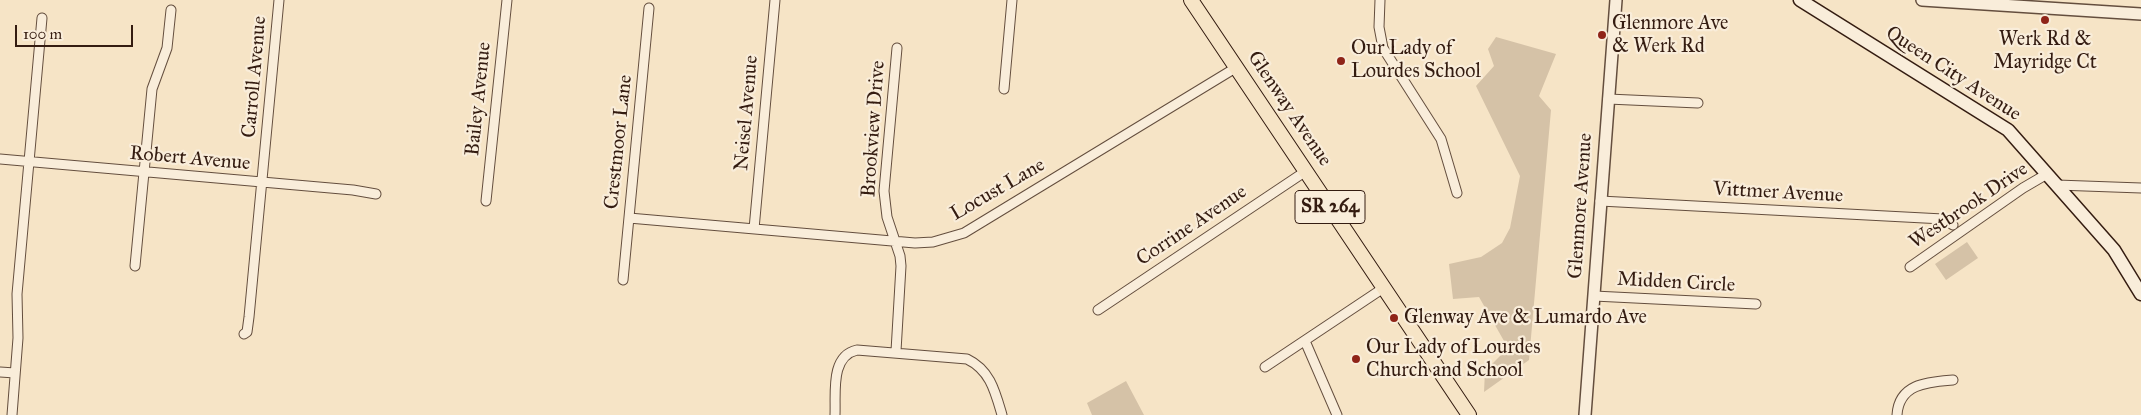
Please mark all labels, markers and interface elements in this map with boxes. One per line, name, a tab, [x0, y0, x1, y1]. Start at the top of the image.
place label: Glenmore Ave & Werk Rd	[1612, 12, 1728, 59]
marker: Werk Rd & Mayridge Ct	[2039, 14, 2051, 26]
scale bar	[18, 15, 135, 47]
street label: Carroll Avenue	[238, 15, 272, 139]
street label: Queen City Avenue	[1881, 21, 2025, 127]
text: 100 m	[23, 25, 62, 43]
place label: Werk Rd & Mayridge Ct	[1993, 28, 2097, 75]
marker: Glenmore Ave & Werk Rd	[1596, 29, 1608, 41]
place label: Our Lady of Lourdes School	[1351, 37, 1481, 84]
street label: Bailey Avenue	[461, 41, 497, 157]
street label: Glenway Avenue	[1242, 47, 1336, 171]
street label: Neisel Avenue	[730, 54, 764, 172]
marker: Our Lady of Lourdes School	[1335, 55, 1347, 67]
street label: Brookview Drive	[857, 60, 891, 198]
street label: Crestmoor Lane	[600, 74, 638, 210]
street label: Glenmore Avenue	[1564, 132, 1598, 280]
street label: Robert Avenue	[129, 142, 251, 176]
street label: Locust Lane	[946, 153, 1050, 227]
street label: Westbrook Drive	[1905, 157, 2033, 255]
street label: Vittmer Avenue	[1712, 178, 1844, 208]
street label: Corrine Avenue	[1132, 180, 1252, 272]
road number: SR 264	[1295, 190, 1365, 223]
street label: Midden Circle	[1616, 268, 1736, 298]
place label: Glenway Ave & Lumardo Ave	[1404, 306, 1647, 330]
marker: Glenway Ave & Lumardo Ave	[1388, 312, 1400, 324]
place label: Our Lady of Lourdes Church and School	[1366, 336, 1540, 383]
marker: Our Lady of Lourdes Church and School	[1350, 353, 1362, 365]

